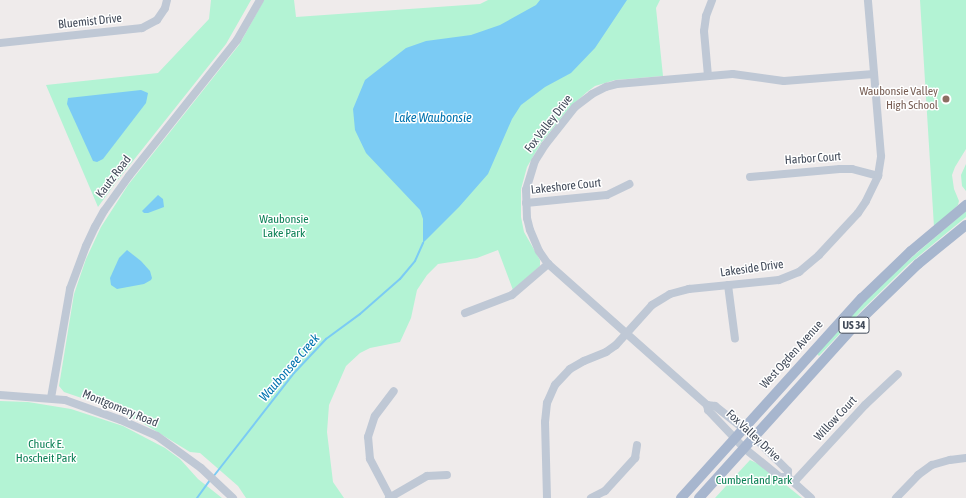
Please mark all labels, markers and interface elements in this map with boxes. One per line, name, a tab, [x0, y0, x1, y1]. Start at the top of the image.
street label: Bluemist Drive	[57, 11, 123, 33]
place label: Waubonsie Valley High School	[859, 85, 938, 113]
street label: Fox Valley Drive	[522, 92, 576, 156]
marker: Waubonsie Valley High School	[941, 94, 951, 104]
water label: Lake Waubonsie	[394, 110, 472, 126]
street label: Harbor Court	[784, 150, 842, 168]
street label: Kautz Road	[93, 153, 135, 201]
street label: Lakeshore Court	[530, 176, 602, 198]
park label: Waubonsie Lake Park	[259, 213, 309, 241]
street label: Lakeside Drive	[719, 257, 785, 281]
road number: US 34	[838, 316, 870, 334]
street label: West Ogden Avenue	[758, 318, 826, 392]
water label: Waubonsee Creek	[256, 331, 324, 405]
street label: Montgomery Road	[80, 387, 160, 431]
street label: Willow Court	[812, 394, 860, 444]
street label: Fox Valley Drive	[723, 407, 783, 465]
park label: Chuck E. Hoscheit Park	[16, 438, 76, 466]
park label: Cumberland Park	[716, 474, 792, 488]

